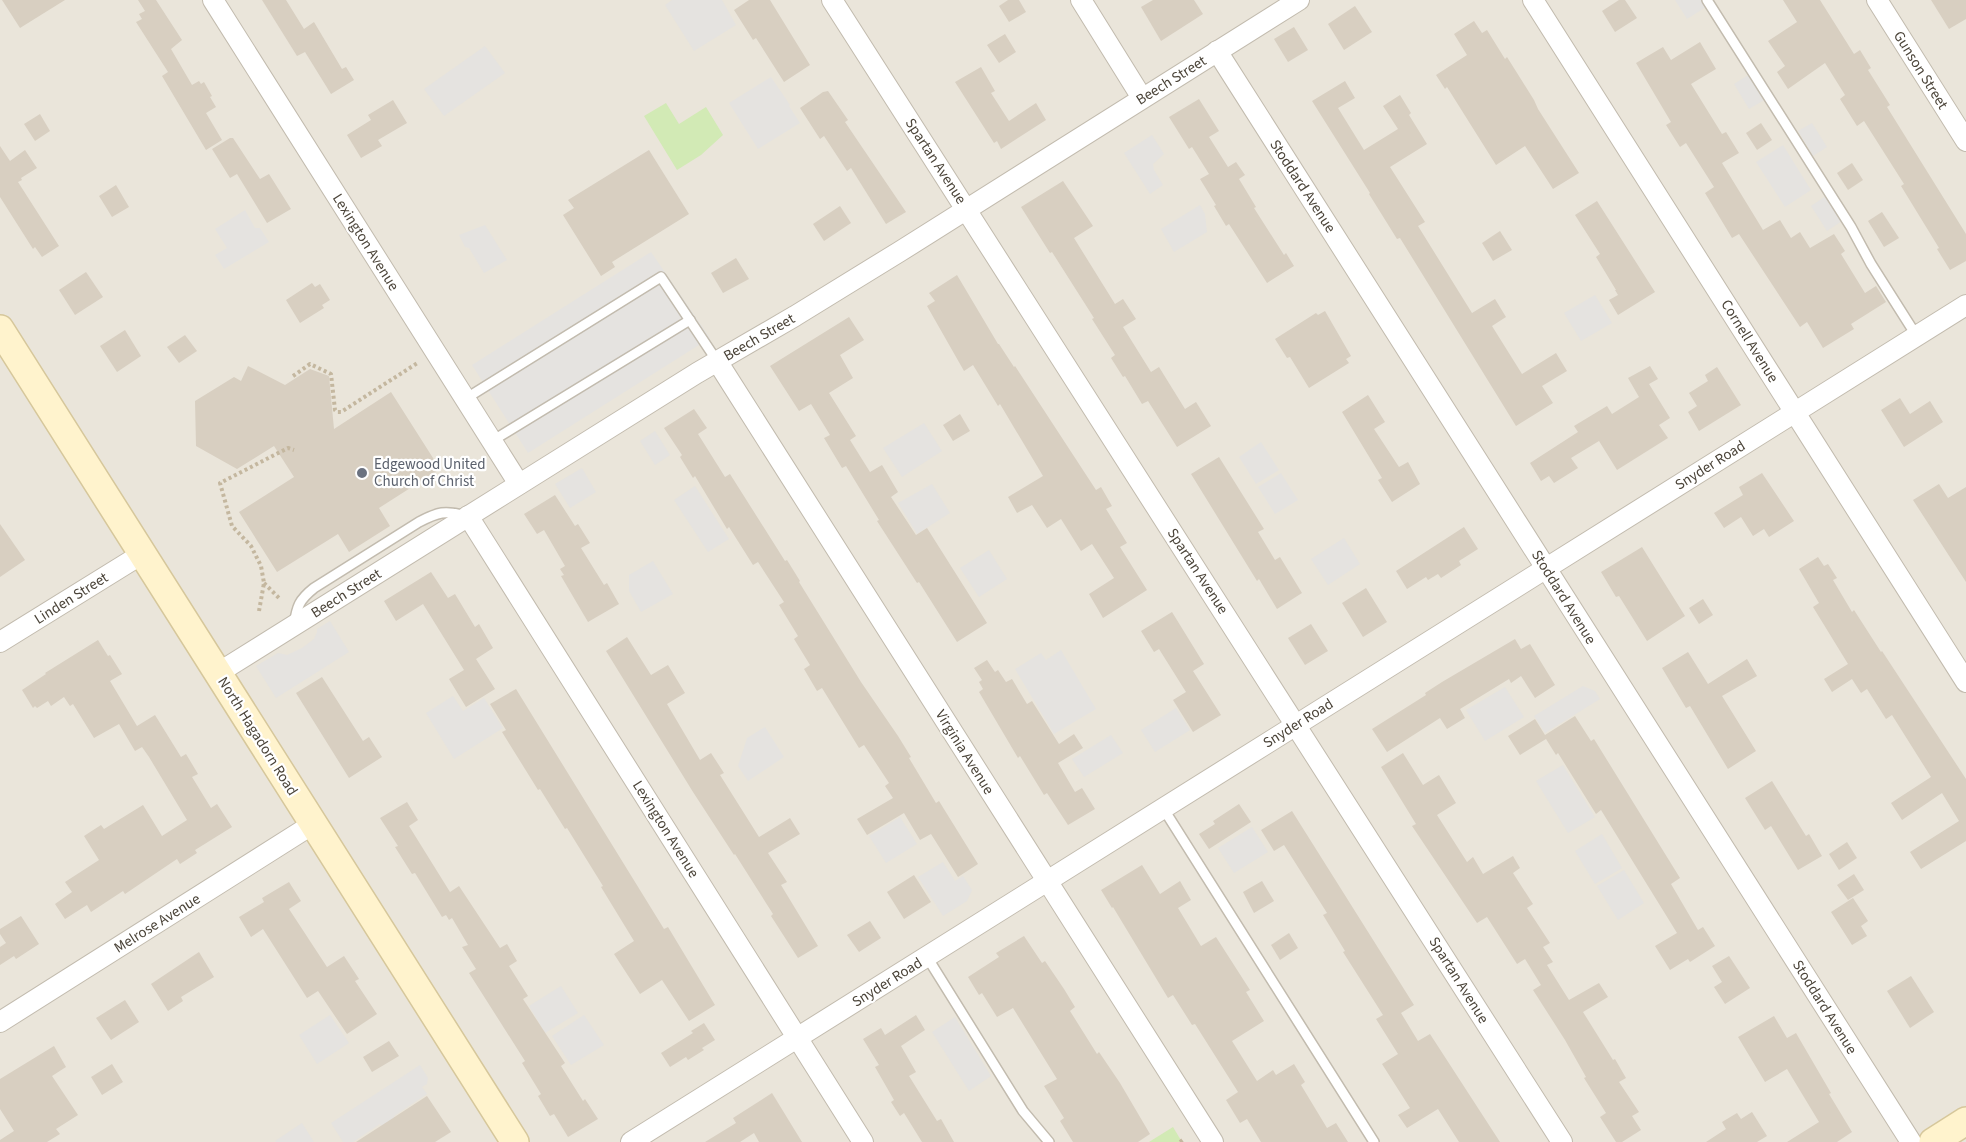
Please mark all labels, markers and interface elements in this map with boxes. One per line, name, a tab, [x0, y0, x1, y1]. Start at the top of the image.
street label: Gunson Street	[1888, 27, 1953, 113]
street label: Beech Street	[1132, 51, 1210, 110]
street label: Spartan Avenue	[900, 114, 971, 208]
street label: Stoddard Avenue	[1265, 135, 1341, 237]
street label: Lexington Avenue	[327, 190, 404, 295]
street label: Cornell Avenue	[1716, 296, 1784, 387]
street label: Beech Street	[720, 309, 799, 366]
street label: Snyder Road	[1671, 435, 1749, 495]
place label: Edgewood United Church of Christ	[374, 454, 485, 492]
marker: Edgewood United Church of Christ	[355, 466, 369, 480]
street label: Spartan Avenue	[1162, 524, 1233, 618]
street label: Stoddard Avenue	[1526, 546, 1601, 648]
street label: Beech Street	[307, 564, 385, 623]
street label: Linden Street	[30, 567, 112, 630]
street label: North Hagadorn Road	[212, 673, 303, 800]
street label: Snyder Road	[1259, 693, 1337, 753]
street label: Virginia Avenue	[930, 706, 999, 799]
street label: Lexington Avenue	[627, 777, 704, 882]
street label: Melrose Avenue	[110, 888, 205, 958]
street label: Spartan Avenue	[1424, 933, 1494, 1028]
street label: Snyder Road	[848, 952, 926, 1012]
street label: Stoddard Avenue	[1787, 956, 1862, 1058]

